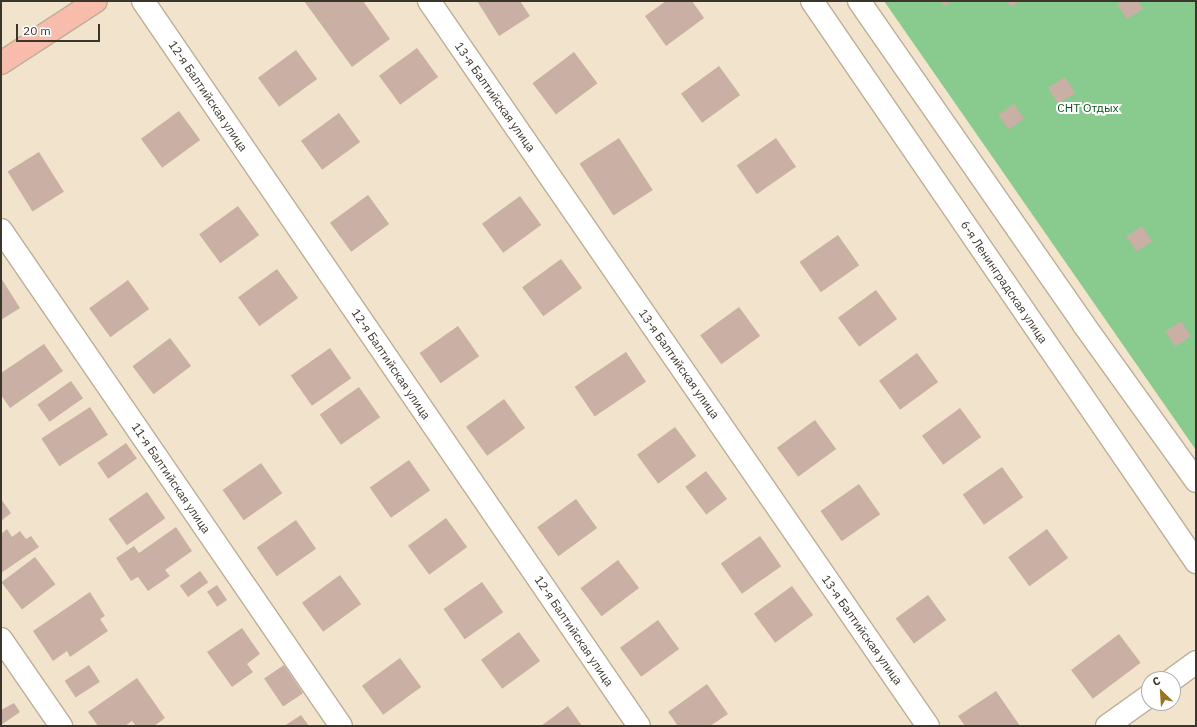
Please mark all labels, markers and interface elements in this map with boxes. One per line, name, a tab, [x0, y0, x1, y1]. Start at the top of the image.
scale bar	[18, 16, 102, 42]
text: 20 m	[23, 23, 51, 38]
street label: 12-я Балтийская улица	[166, 38, 250, 154]
street label: 13-я Балтийская улица	[452, 39, 538, 155]
park label: СНТ Отдых	[1057, 101, 1119, 115]
street label: 6-я Ленинградская улица	[958, 218, 1050, 346]
street label: 12-я Балтийская улица	[349, 306, 433, 422]
street label: 13-я Балтийская улица	[636, 306, 722, 422]
street label: 11-я Балтийская улица	[129, 420, 213, 536]
street label: 13-я Балтийская улица	[819, 572, 905, 688]
street label: 12-я Балтийская улица	[532, 573, 616, 689]
north arrow	[1141, 671, 1181, 711]
text: С	[1150, 673, 1163, 689]

